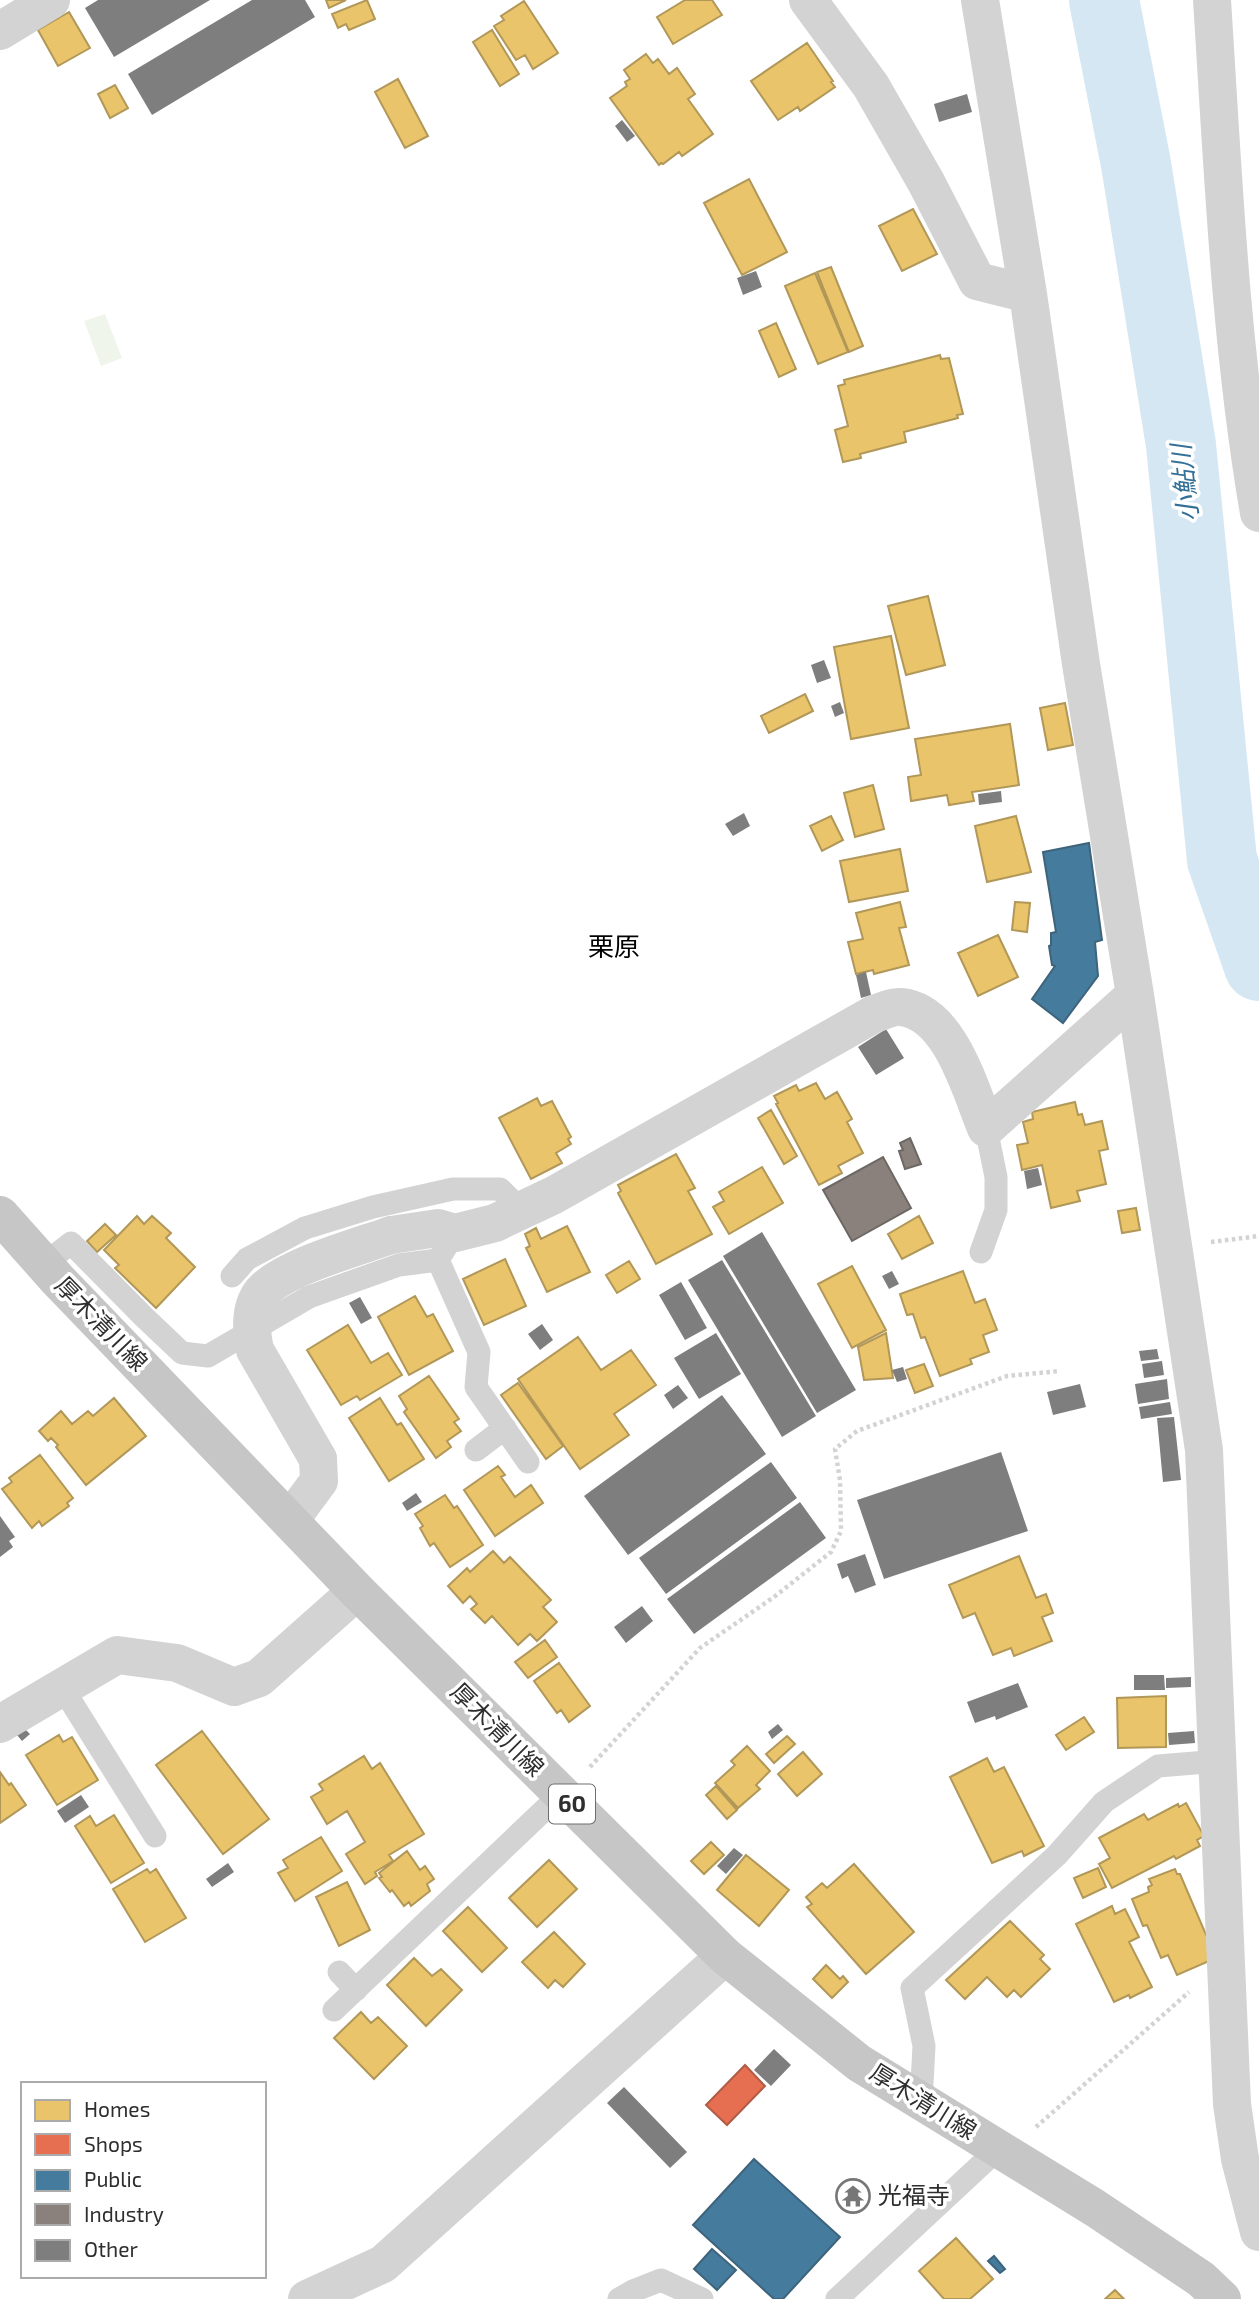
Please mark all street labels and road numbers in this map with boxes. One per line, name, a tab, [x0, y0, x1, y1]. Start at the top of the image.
street label: 厚木清川線	[50, 1270, 154, 1376]
street label: 厚木清川線	[445, 1676, 551, 1782]
road number: 60	[549, 1784, 595, 1824]
street label: 厚木清川線	[865, 2057, 982, 2145]

